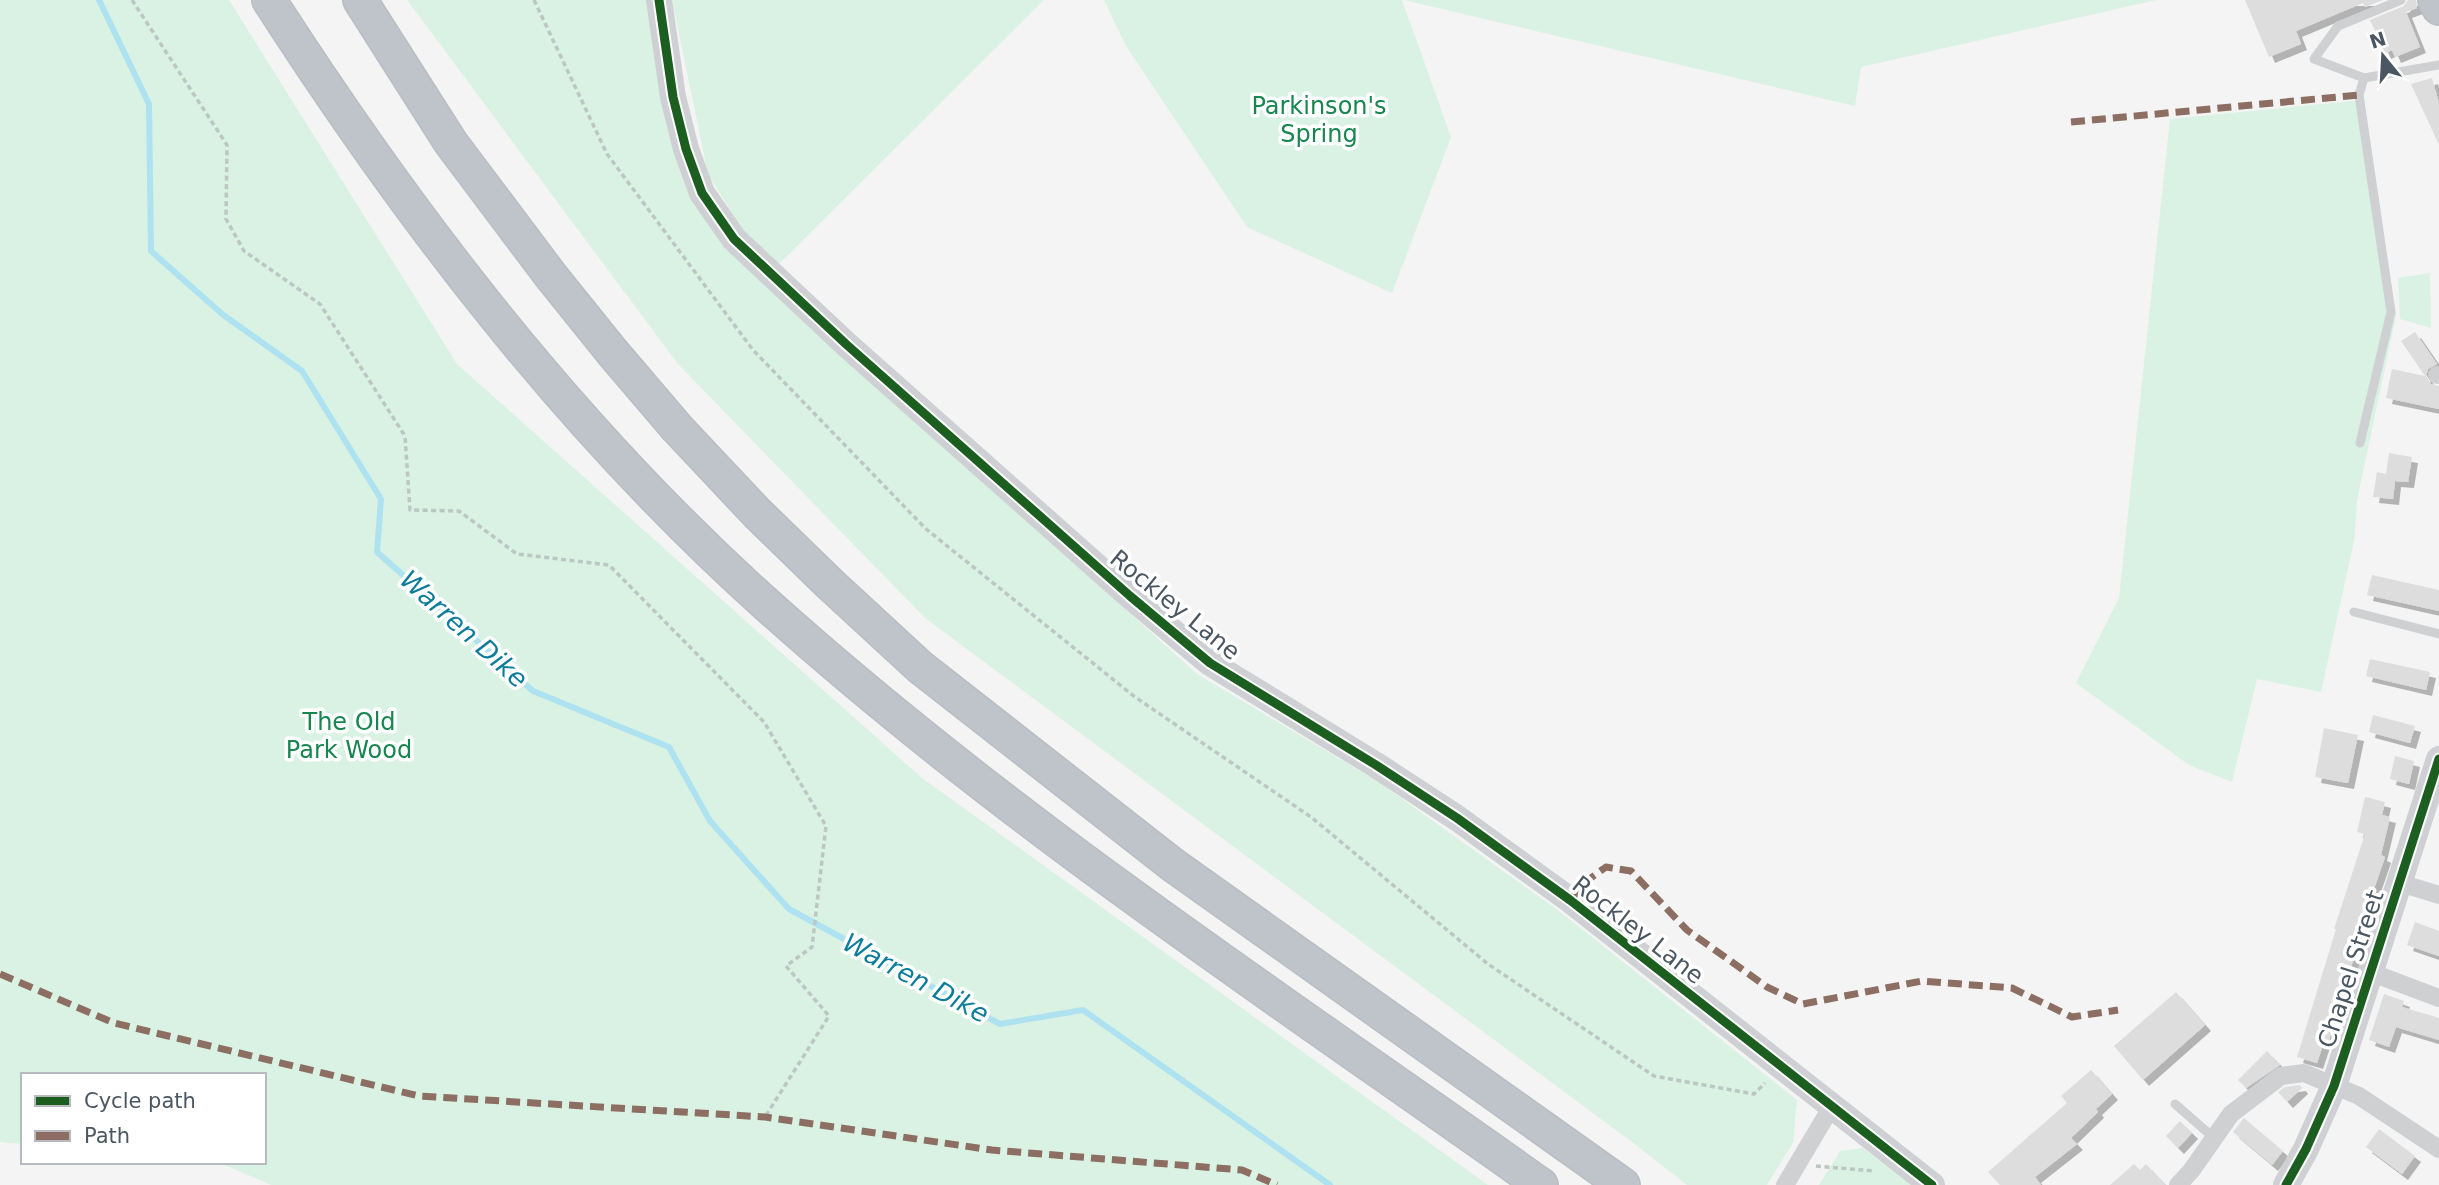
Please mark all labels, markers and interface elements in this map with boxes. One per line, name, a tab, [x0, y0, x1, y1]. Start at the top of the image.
north arrow	[2348, 21, 2418, 91]
text: N	[2367, 27, 2389, 53]
park label: Parkinson's Spring	[1251, 92, 1387, 148]
street label: Rockley Lane	[1105, 544, 1245, 666]
water label: Warren Dike	[394, 564, 534, 694]
park label: The Old Park Wood	[286, 708, 412, 764]
street label: Rockley Lane	[1567, 870, 1709, 990]
street label: Chapel Street	[2312, 887, 2390, 1051]
water label: Warren Dike	[838, 927, 994, 1029]
legend	[21, 1073, 266, 1164]
text: Cycle path	[84, 1089, 196, 1113]
text: Path	[84, 1124, 130, 1148]

